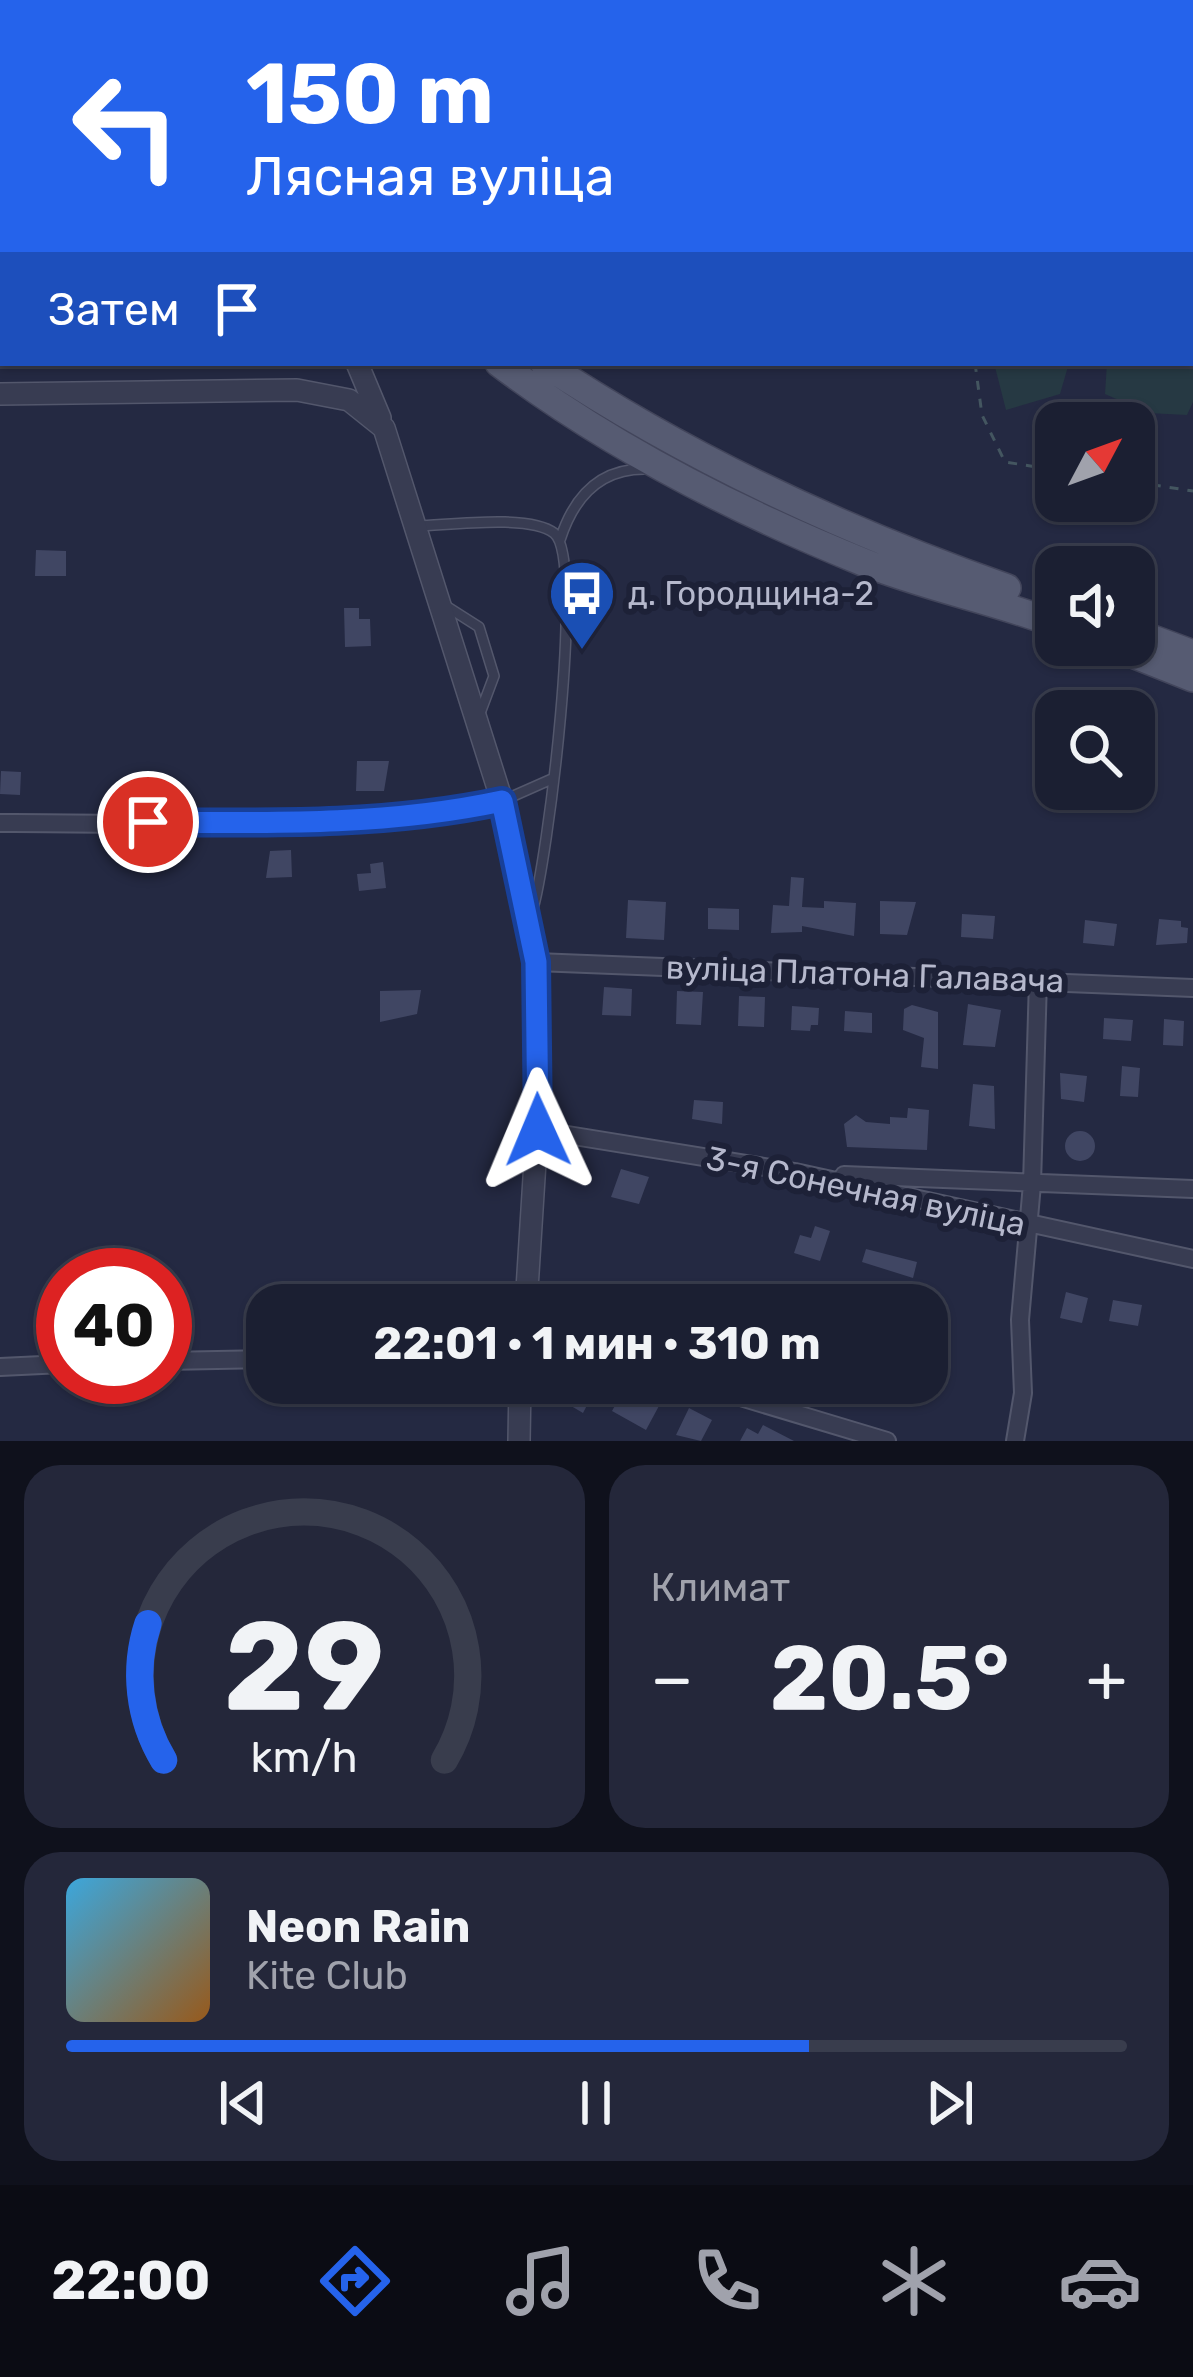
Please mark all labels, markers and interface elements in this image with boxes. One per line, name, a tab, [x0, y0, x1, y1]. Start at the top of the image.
text: 150 m	[246, 44, 494, 144]
icon: left	[48, 48, 204, 204]
text: Лясная вуліца	[246, 145, 614, 209]
icon: arrive	[204, 276, 270, 342]
text: Затем	[48, 283, 180, 336]
north arrow	[1035, 402, 1155, 522]
map controls	[1035, 402, 1155, 810]
button: sound	[1035, 546, 1155, 666]
bus stop icon: д. Городщина-2	[547, 558, 617, 652]
place label: д. Городщина-2	[628, 574, 874, 613]
button: search	[1035, 690, 1155, 810]
pin	[97, 771, 199, 873]
icon: arrive	[115, 789, 181, 855]
street label: вуліца Платона Галавача	[665, 948, 1065, 1000]
position arrow	[475, 1067, 601, 1193]
street label: 3-я Сонечная вуліца	[703, 1138, 1029, 1244]
speed limit sign: 40	[36, 1248, 192, 1404]
text: 22:01 · 1 мин · 310 m	[373, 1317, 821, 1370]
text: Климат	[651, 1565, 790, 1611]
text: 29	[224, 1592, 385, 1740]
text: 20.5°	[770, 1625, 1010, 1732]
text: −	[651, 1639, 693, 1718]
text: +	[1086, 1639, 1127, 1718]
text: km/h	[251, 1731, 358, 1782]
text: Neon Rain	[246, 1900, 471, 1953]
text: Kite Club	[246, 1953, 408, 1999]
icon: previous	[210, 2070, 276, 2136]
icon: pause	[563, 2070, 629, 2136]
icon: next	[917, 2070, 983, 2136]
icon: directions	[313, 2239, 397, 2323]
icon: music	[499, 2239, 583, 2323]
icon: phone	[685, 2239, 769, 2323]
icon: climate	[872, 2239, 956, 2323]
icon: car	[1058, 2239, 1142, 2323]
text: 22:00	[51, 2249, 211, 2313]

